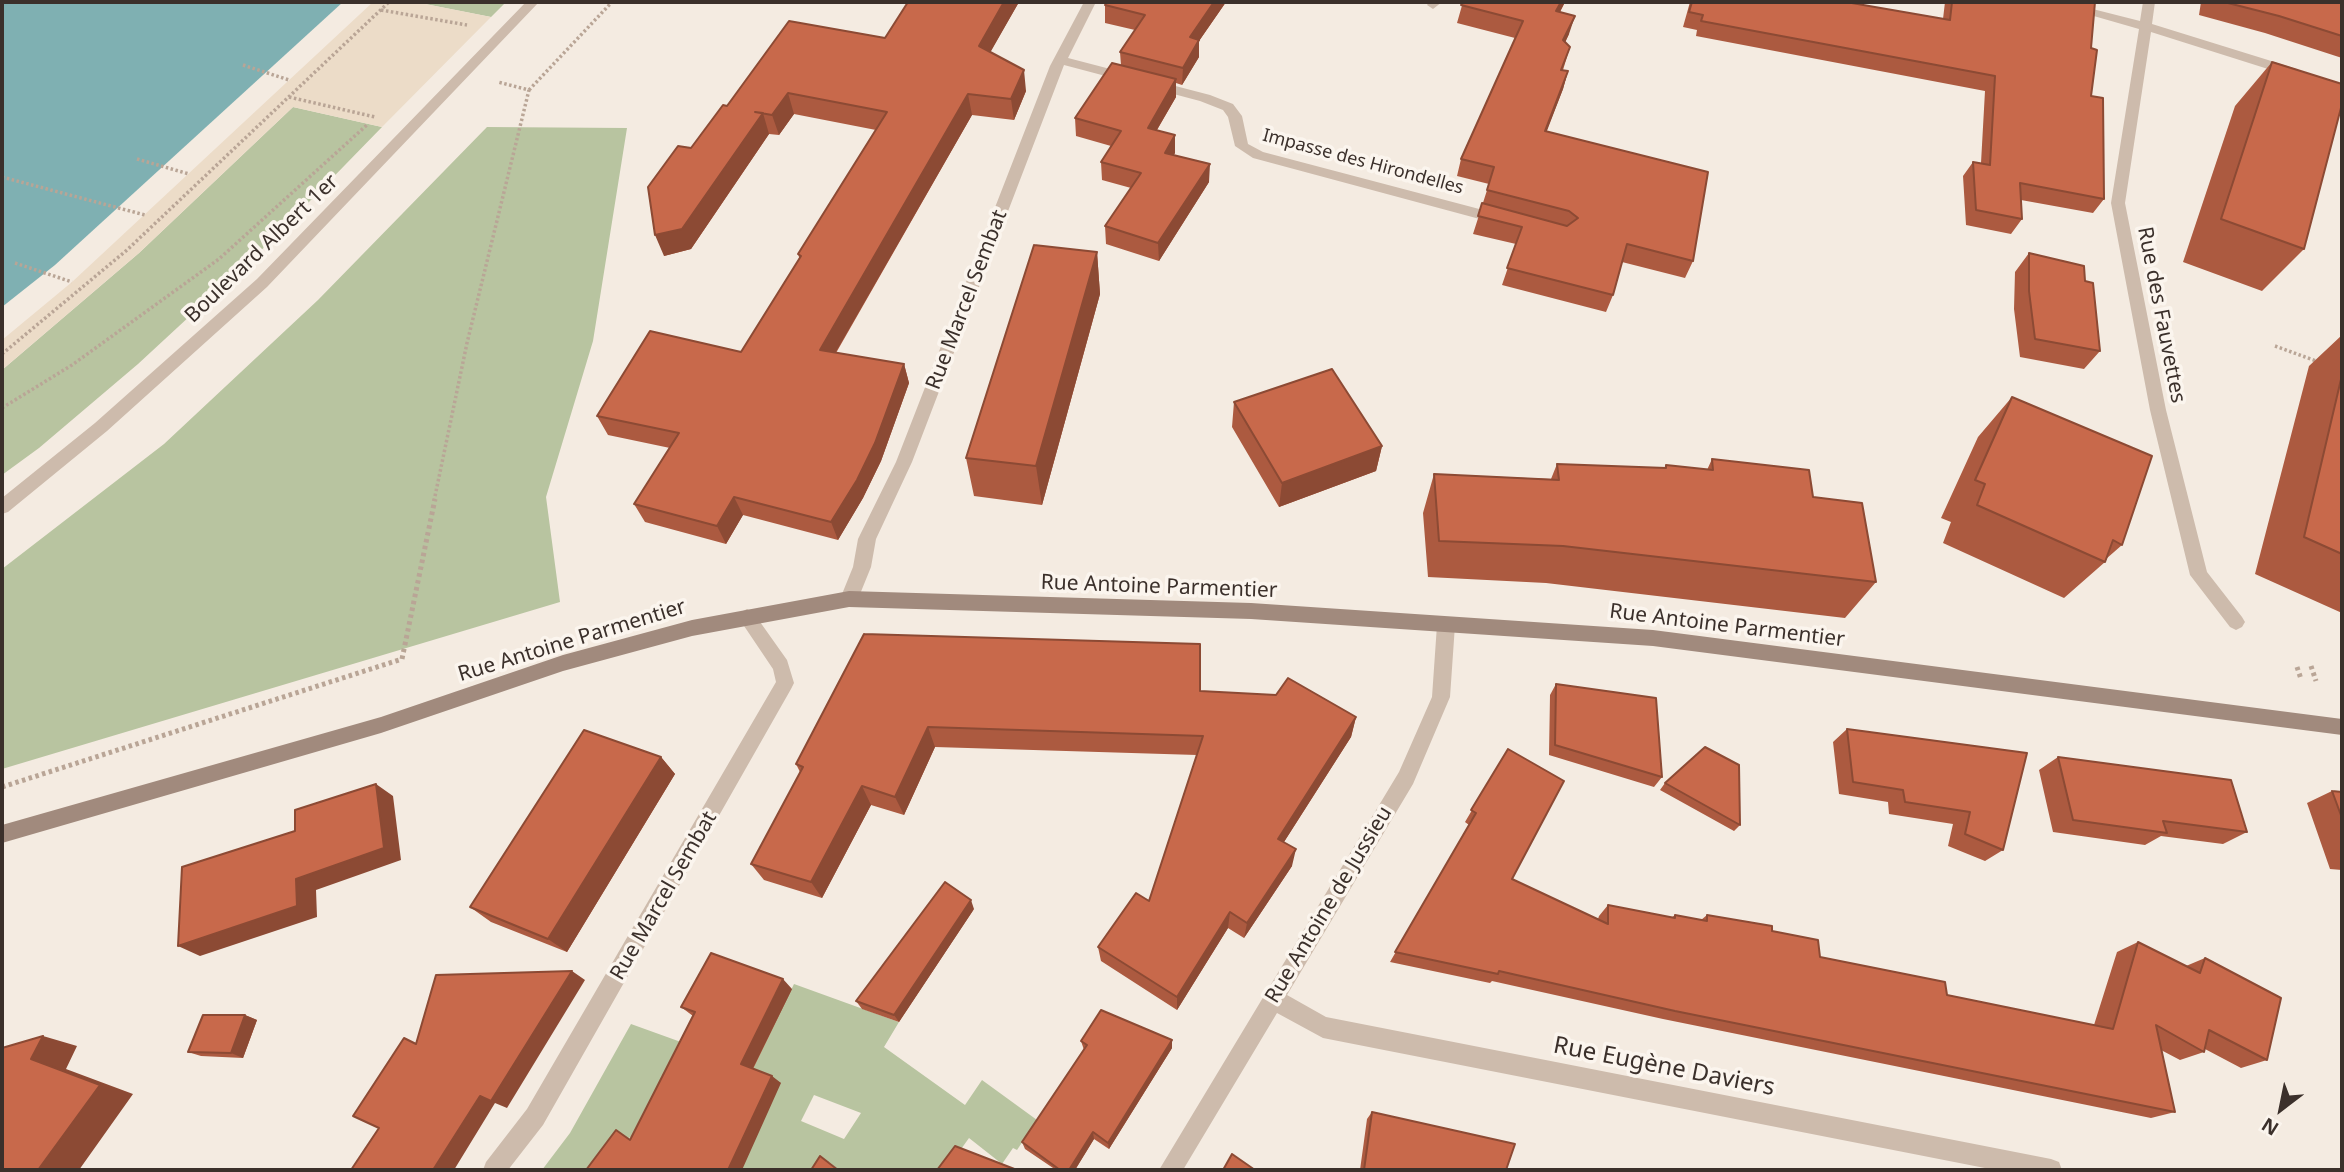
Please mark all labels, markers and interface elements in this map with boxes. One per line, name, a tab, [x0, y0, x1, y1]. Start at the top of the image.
street label: Impasse des Hirondelles	[1260, 125, 1466, 199]
street label: Boulevard Albert 1er	[180, 169, 344, 329]
street label: Rue Marcel Sembat	[921, 207, 1013, 393]
street label: Rue des Fauvettes	[2132, 225, 2190, 405]
street label: Rue Antoine Parmentier	[1040, 570, 1278, 604]
street label: Rue Antoine Parmentier	[455, 594, 689, 688]
street label: Rue Antoine Parmentier	[1608, 599, 1846, 653]
street label: Rue Antoine de Jussieu	[1260, 802, 1398, 1008]
street label: Rue Marcel Sembat	[605, 807, 723, 985]
street label: Rue Eugène Daviers	[1551, 1031, 1777, 1103]
north arrow	[2246, 1074, 2316, 1144]
text: N	[2256, 1112, 2283, 1142]

